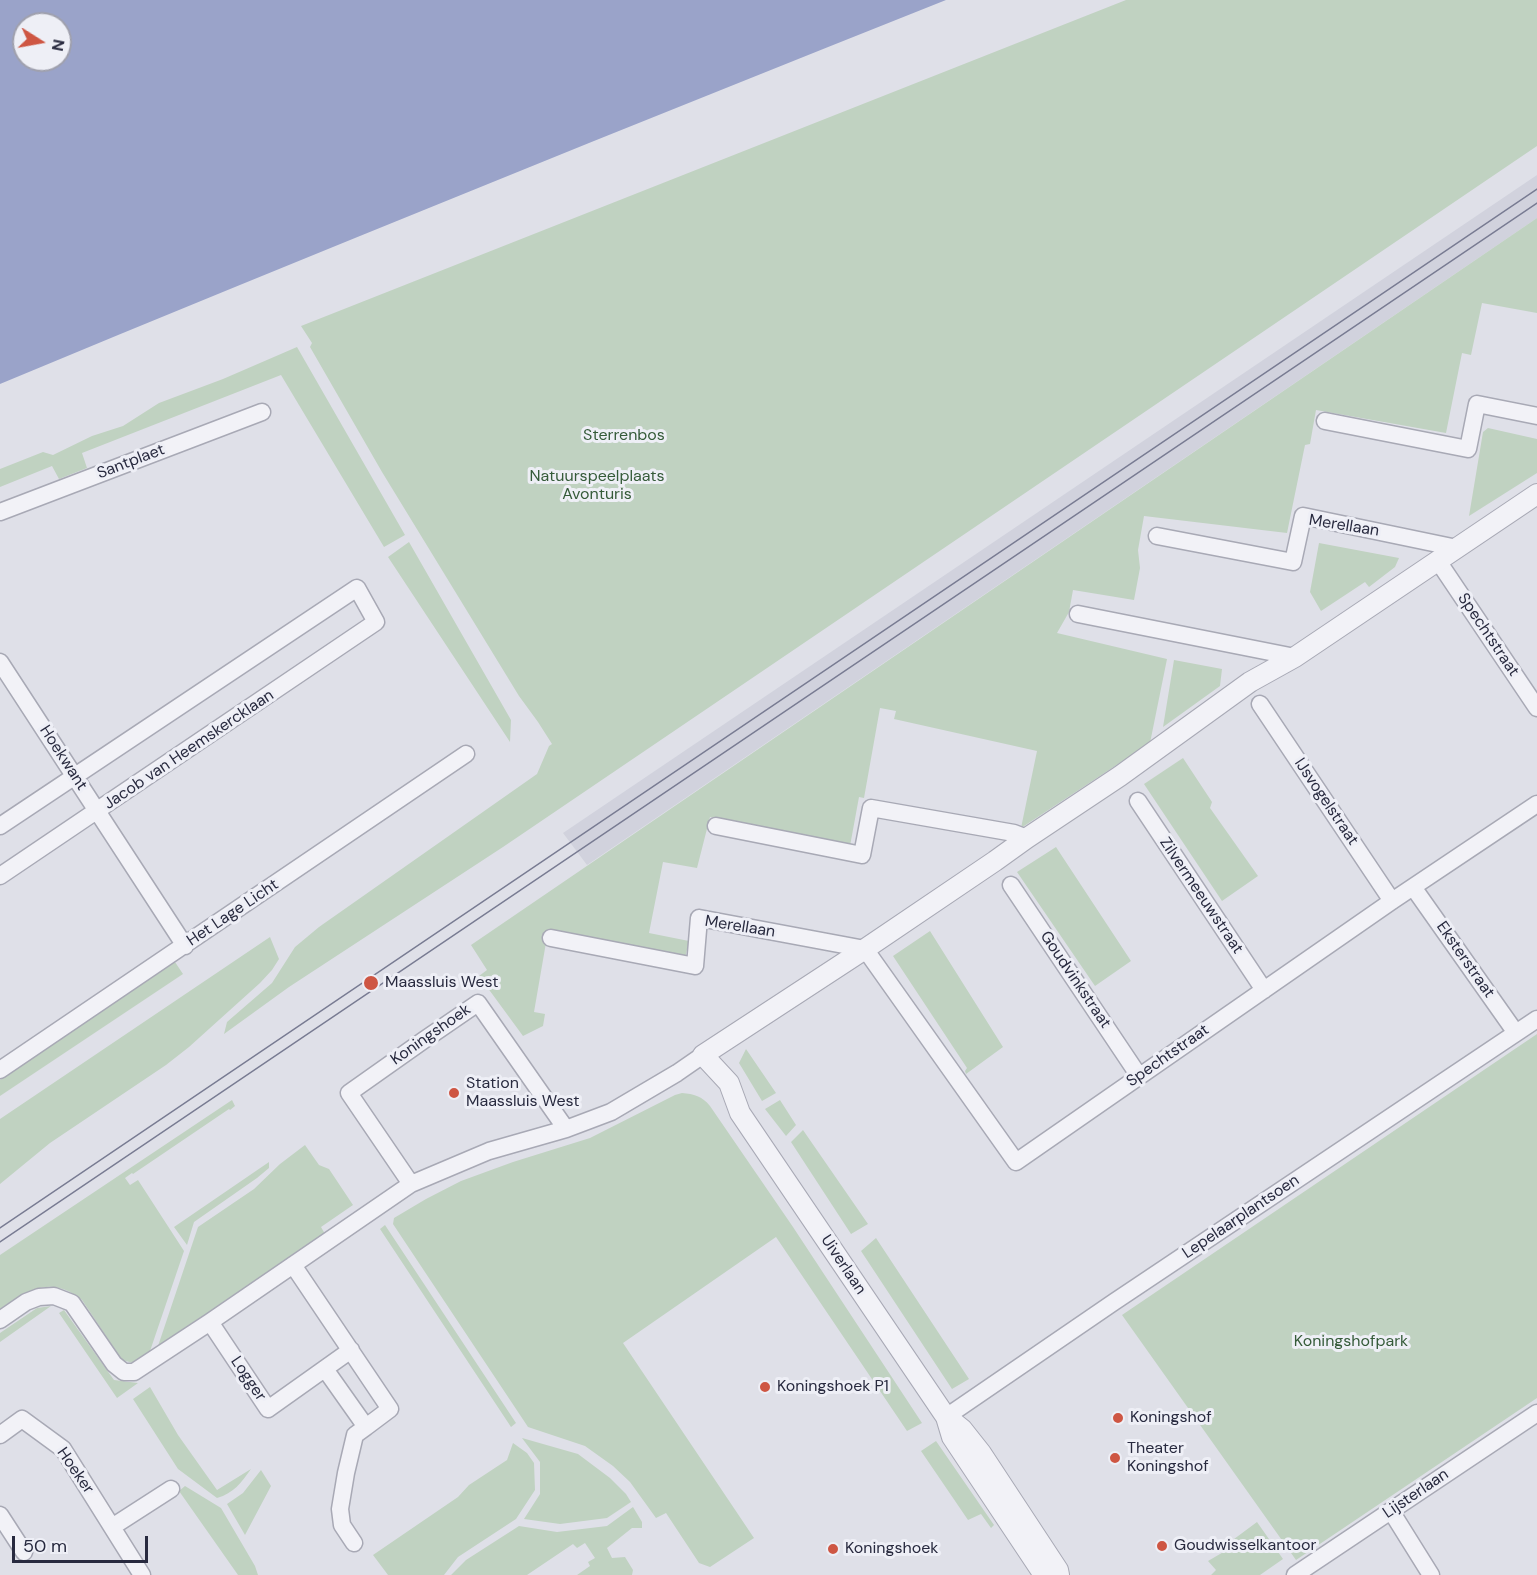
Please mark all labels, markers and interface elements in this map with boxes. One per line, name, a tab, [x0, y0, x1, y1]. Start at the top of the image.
north arrow	[12, 12, 72, 72]
text: N	[47, 37, 70, 53]
park label: Sterrenbos	[583, 426, 665, 446]
street label: Santplaet	[95, 440, 167, 484]
park label: Natuurspeelplaats Avonturis	[530, 467, 664, 505]
street label: Merellaan	[1307, 511, 1381, 541]
street label: Spechtstraat	[1453, 590, 1523, 680]
street label: Jacob van Heemskercklaan	[100, 686, 278, 814]
street label: Hoekwant	[35, 722, 91, 794]
street label: IJsvogelstraat	[1290, 755, 1362, 849]
street label: Zilvermeeuwstraat	[1155, 834, 1247, 958]
street label: Het Lage Licht	[184, 875, 282, 951]
street label: Merellaan	[703, 912, 777, 942]
street label: Eksterstraat	[1432, 918, 1498, 1002]
street label: Goudvinkstraat	[1035, 928, 1115, 1032]
place label: Maassluis West	[385, 973, 499, 993]
marker: Maassluis West	[362, 974, 380, 992]
street label: Koningshoek	[387, 1000, 475, 1070]
street label: Spechtstraat	[1123, 1021, 1213, 1091]
place label: Station Maassluis West	[466, 1074, 580, 1112]
marker: Station Maassluis West	[447, 1086, 461, 1100]
street label: Lepelaarplantsoen	[1179, 1171, 1303, 1263]
street label: Uiverlaan	[816, 1232, 870, 1298]
park label: Koningshofpark	[1294, 1332, 1408, 1352]
street label: Logger	[226, 1353, 270, 1405]
place label: Koningshoek P1	[777, 1377, 889, 1397]
marker: Koningshoek P1	[758, 1380, 772, 1394]
place label: Koningshof	[1130, 1408, 1212, 1428]
marker: Koningshof	[1111, 1411, 1125, 1425]
place label: Theater Koningshof	[1127, 1439, 1209, 1477]
street label: Hoeker	[52, 1444, 98, 1498]
marker: Theater Koningshof	[1108, 1451, 1122, 1465]
street label: Lijsterlaan	[1380, 1465, 1452, 1523]
scale bar	[15, 1524, 152, 1562]
text: 50 m	[23, 1534, 67, 1558]
place label: Goudwisselkantoor	[1174, 1536, 1316, 1556]
place label: Koningshoek	[845, 1539, 938, 1559]
marker: Goudwisselkantoor	[1155, 1539, 1169, 1553]
marker: Koningshoek	[826, 1542, 840, 1556]

